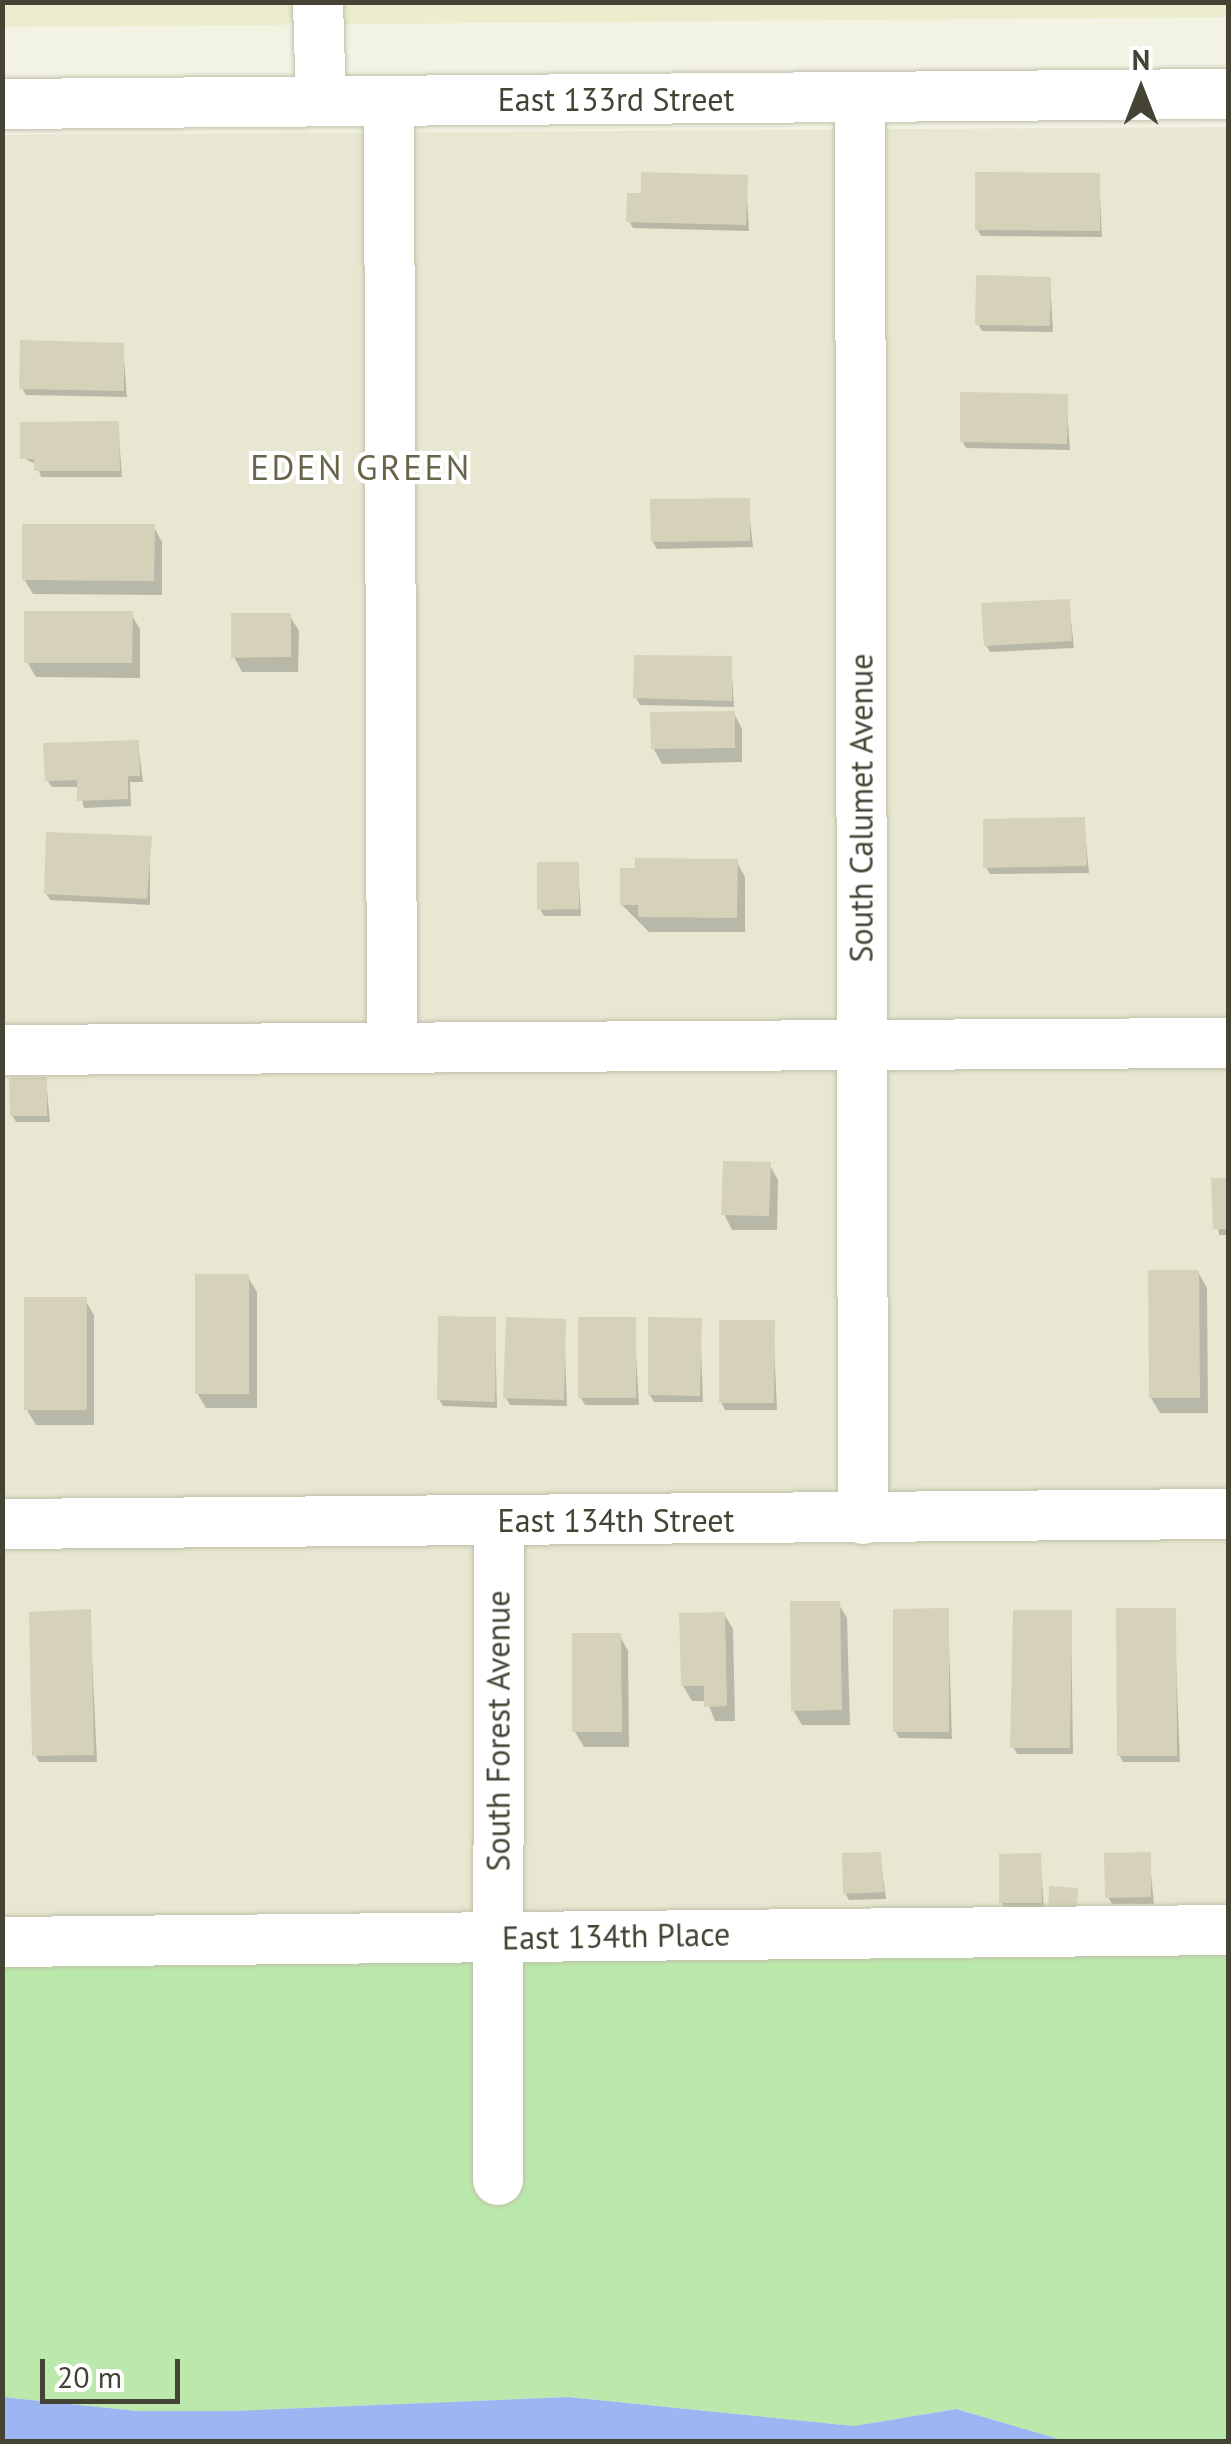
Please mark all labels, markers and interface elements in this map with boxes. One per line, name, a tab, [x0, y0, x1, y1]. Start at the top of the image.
north arrow	[1091, 40, 1191, 140]
text: N	[1132, 41, 1150, 78]
street label: East 133rd Street	[498, 80, 734, 118]
district label: EDEN GREEN	[250, 446, 472, 488]
street label: South Calumet Avenue	[842, 653, 880, 963]
street label: East 134th Street	[498, 1501, 734, 1539]
street label: South Forest Avenue	[479, 1590, 517, 1872]
street label: East 134th Place	[502, 1915, 730, 1957]
scale bar	[45, 2339, 185, 2401]
text: 20 m	[57, 2357, 122, 2396]

